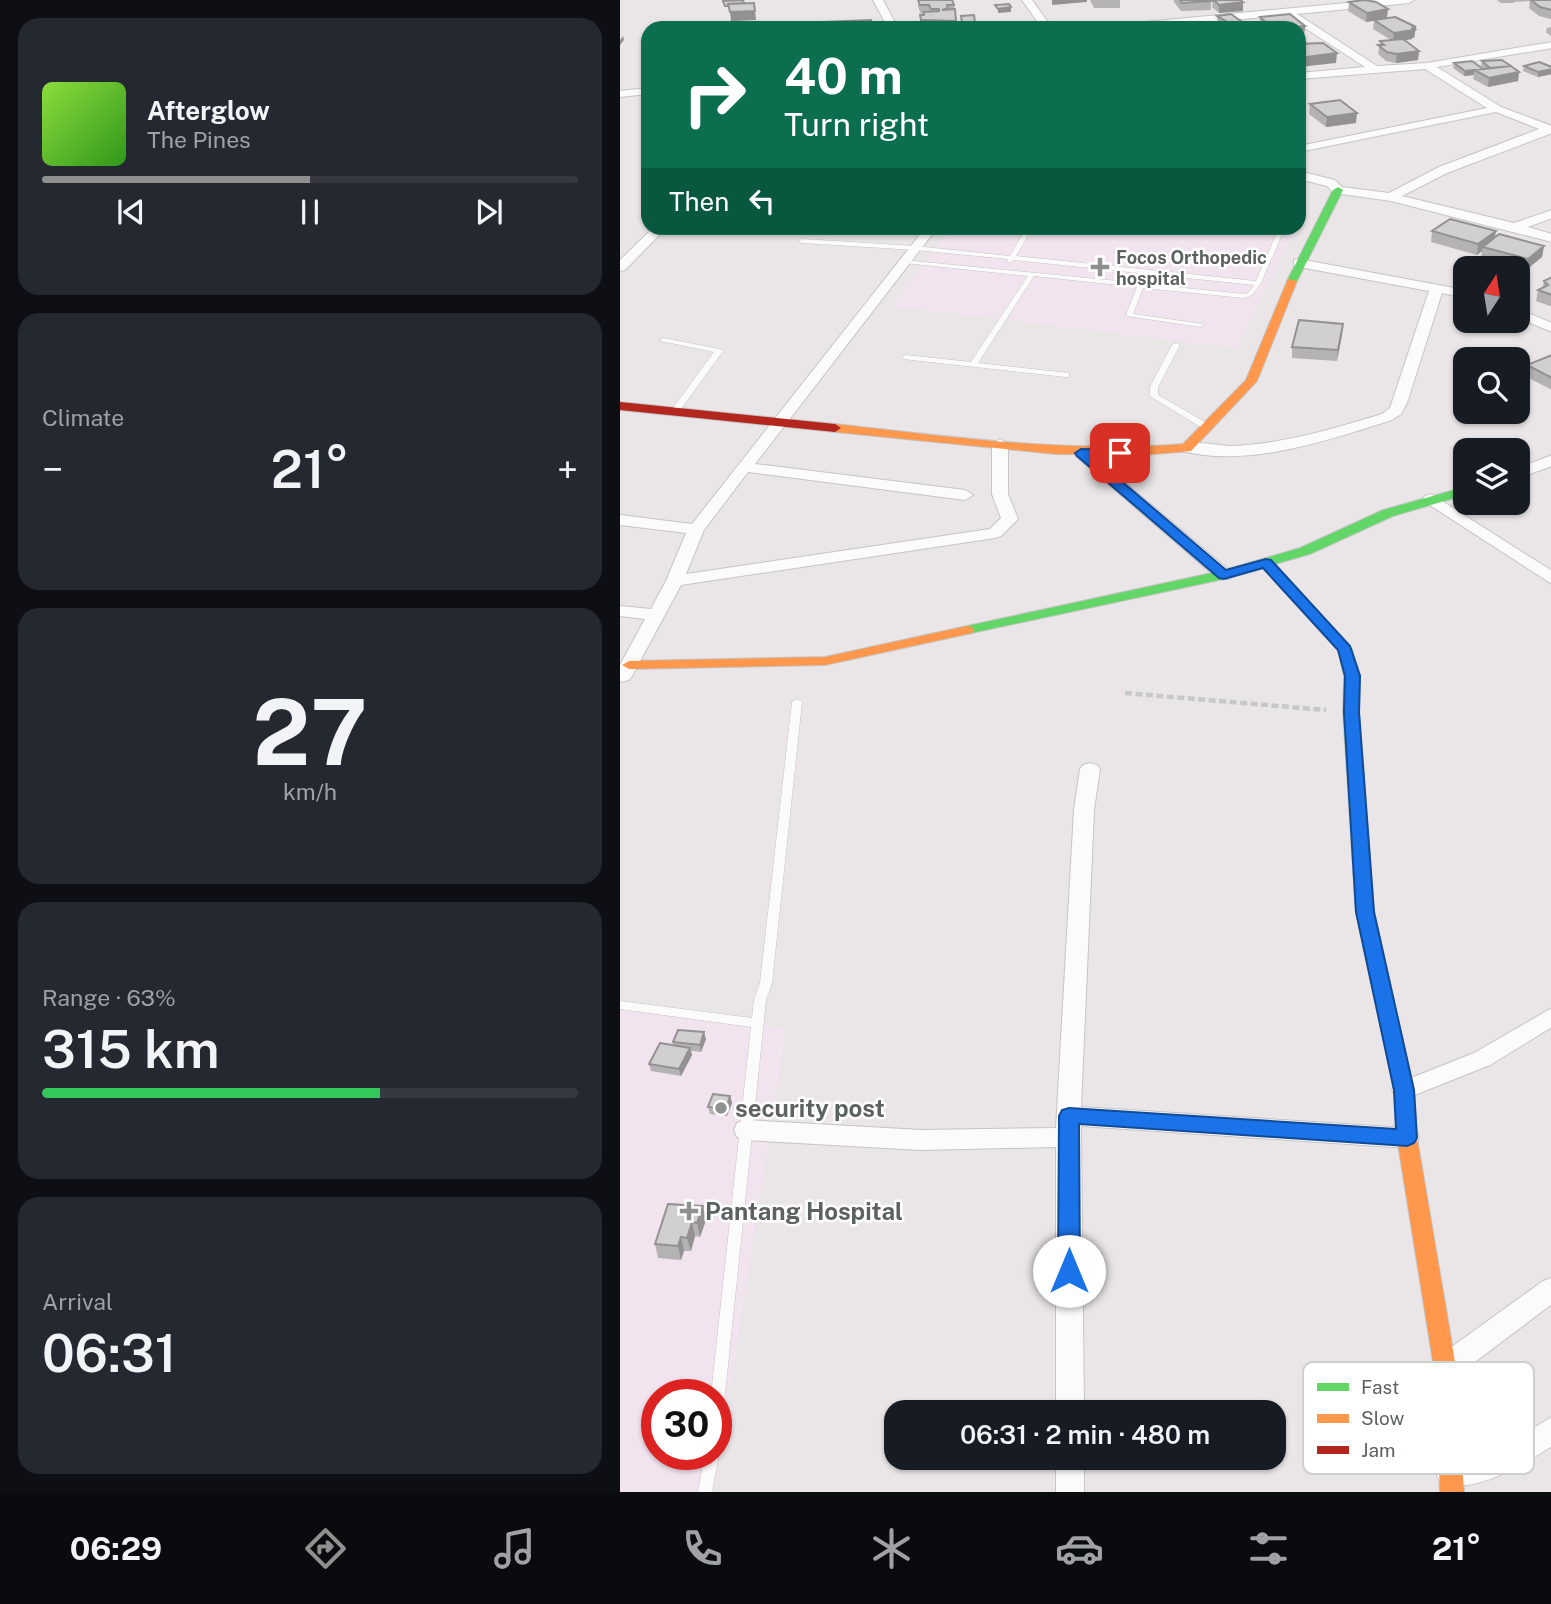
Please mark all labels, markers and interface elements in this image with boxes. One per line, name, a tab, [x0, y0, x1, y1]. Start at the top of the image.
text: 40 m	[784, 47, 903, 105]
icon: right	[669, 49, 760, 140]
text: Afterglow	[147, 95, 270, 126]
text: Turn right	[784, 106, 929, 143]
text: The Pines	[147, 126, 251, 153]
icon: left	[743, 182, 781, 220]
text: Then	[669, 186, 729, 217]
icon: previous	[112, 193, 150, 231]
icon: pause	[291, 193, 329, 231]
icon: next	[470, 193, 508, 231]
place label: Focos Orthopedic hospital	[1116, 247, 1267, 289]
north arrow	[1453, 256, 1530, 332]
map controls	[1453, 256, 1530, 515]
marker: Focos Orthopedic hospital	[1090, 257, 1110, 277]
button: search	[1453, 347, 1530, 424]
text: Climate	[42, 404, 124, 431]
pin	[1090, 423, 1150, 483]
icon: arrive	[1101, 434, 1139, 472]
button: layers	[1453, 438, 1530, 515]
text: 21°	[271, 439, 349, 500]
text: −	[42, 447, 63, 492]
text: +	[557, 447, 578, 492]
text: 27	[253, 679, 367, 785]
text: km/h	[283, 778, 337, 805]
text: Range · 63%	[42, 984, 176, 1011]
text: 315 km	[42, 1019, 219, 1080]
place label: security post	[735, 1094, 885, 1122]
marker: security post	[713, 1100, 729, 1116]
place label: Pantang Hospital	[705, 1197, 903, 1225]
marker: Pantang Hospital	[679, 1201, 699, 1221]
position arrow	[1032, 1234, 1106, 1308]
text: Arrival	[42, 1288, 113, 1315]
text: 06:31	[42, 1323, 176, 1384]
legend	[1303, 1362, 1534, 1474]
text: Fast	[1361, 1376, 1399, 1398]
speed limit sign: 30	[641, 1379, 732, 1470]
text: Slow	[1361, 1407, 1405, 1429]
text: 06:31 · 2 min · 480 m	[960, 1419, 1210, 1450]
text: Jam	[1361, 1439, 1395, 1461]
icon: directions	[301, 1524, 350, 1573]
icon: music	[490, 1524, 539, 1573]
icon: phone	[678, 1524, 727, 1573]
icon: climate	[867, 1524, 916, 1573]
icon: car	[1055, 1524, 1104, 1573]
icon: filters	[1244, 1524, 1293, 1573]
text: 06:29	[70, 1530, 162, 1567]
text: 21°	[1432, 1530, 1481, 1567]

